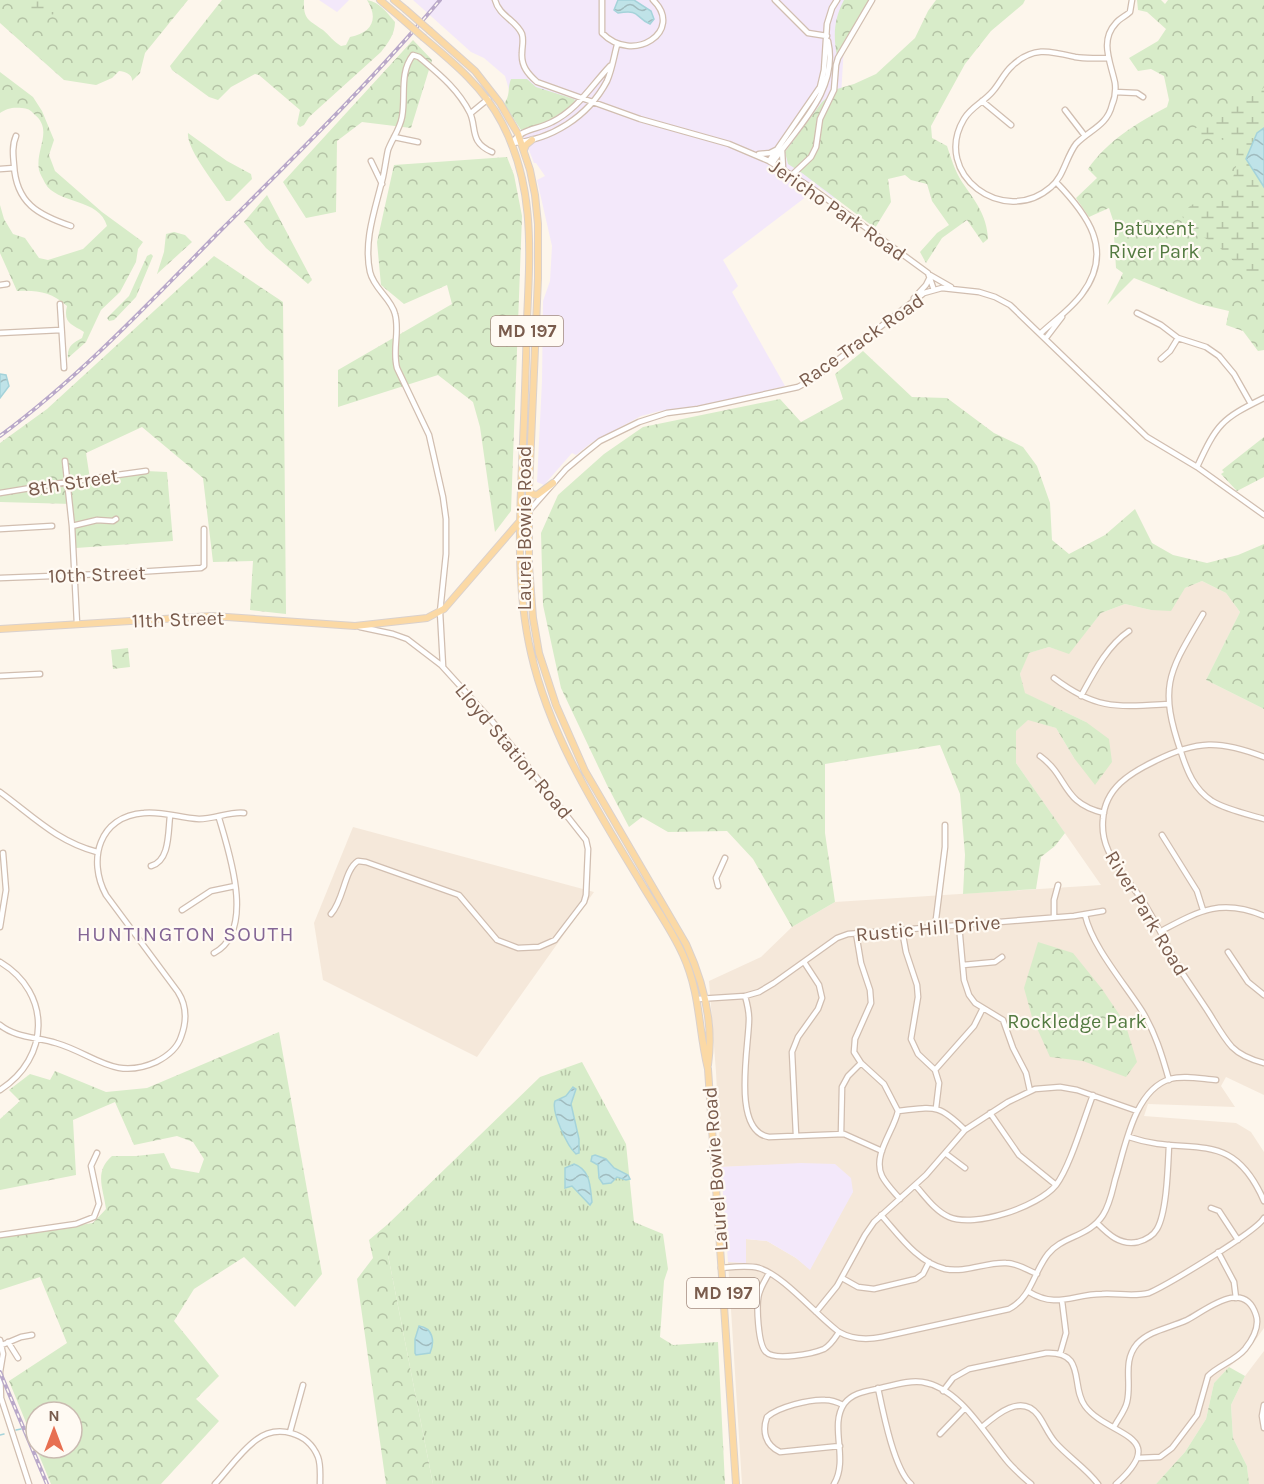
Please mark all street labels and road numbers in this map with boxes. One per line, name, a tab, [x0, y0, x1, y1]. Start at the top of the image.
street label: Jericho Park Road	[765, 155, 910, 266]
street label: Race Track Road	[794, 289, 928, 392]
road number: MD 197	[491, 316, 563, 346]
street label: Laurel Bowie Road	[513, 445, 536, 611]
street label: 8th Street	[26, 464, 121, 501]
street label: 10th Street	[48, 561, 147, 588]
street label: 11th Street	[131, 606, 225, 633]
street label: Lloyd Station Road	[450, 679, 577, 824]
street label: River Park Road	[1100, 847, 1193, 980]
street label: Rustic Hill Drive	[855, 911, 1001, 946]
street label: Laurel Bowie Road	[698, 1086, 733, 1252]
road number: MD 197	[687, 1278, 759, 1308]

